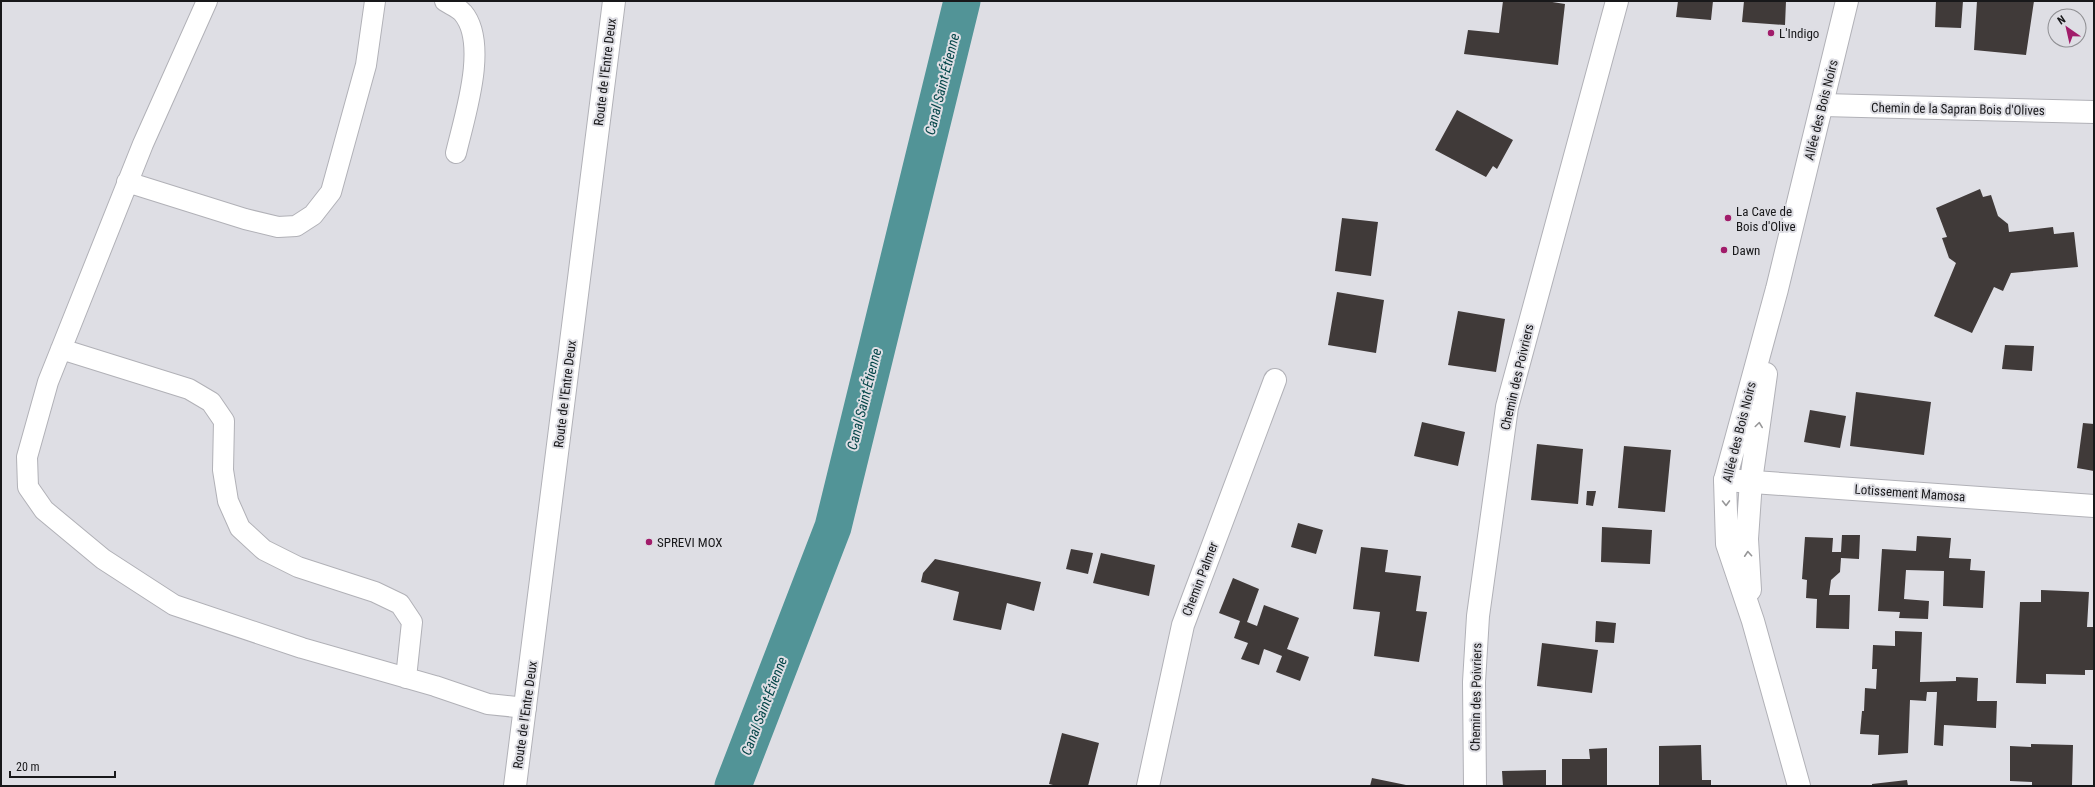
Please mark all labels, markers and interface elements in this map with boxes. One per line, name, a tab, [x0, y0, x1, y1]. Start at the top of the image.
north arrow	[2047, 8, 2087, 48]
text: N	[2055, 13, 2068, 27]
street label: Route de l'Entre Deux	[591, 17, 619, 127]
place label: L'Indigo	[1779, 26, 1819, 41]
marker: L'Indigo	[1766, 28, 1776, 38]
water label: Canal Saint-Étienne	[921, 31, 962, 136]
street label: Allée des Bois Noirs	[1801, 58, 1841, 162]
street label: Chemin de la Sapran Bois d'Olives	[1871, 100, 2045, 118]
place label: La Cave de Bois d'Olive	[1736, 204, 1796, 234]
marker: La Cave de Bois d'Olive	[1723, 213, 1733, 223]
place label: Dawn	[1732, 243, 1760, 258]
marker: Dawn	[1719, 245, 1729, 255]
street label: Chemin des Poivriers	[1498, 322, 1537, 431]
street label: Route de l'Entre Deux	[551, 339, 579, 449]
water label: Canal Saint-Étienne	[843, 346, 884, 451]
street label: Allée des Bois Noirs	[1719, 380, 1759, 484]
one-way arrow	[1754, 422, 1763, 428]
street label: Lotissement Mamosa	[1854, 482, 1966, 504]
one-way arrow	[1722, 500, 1730, 506]
place label: SPREVI MOX	[657, 535, 723, 550]
marker: SPREVI MOX	[644, 537, 654, 547]
street label: Chemin Palmer	[1179, 540, 1221, 618]
one-way arrow	[1744, 551, 1753, 557]
street label: Chemin des Poivriers	[1468, 643, 1484, 751]
water label: Canal Saint-Étienne	[737, 654, 790, 757]
street label: Route de l'Entre Deux	[510, 660, 540, 770]
scale bar	[10, 753, 115, 779]
text: 20 m	[16, 760, 40, 774]

